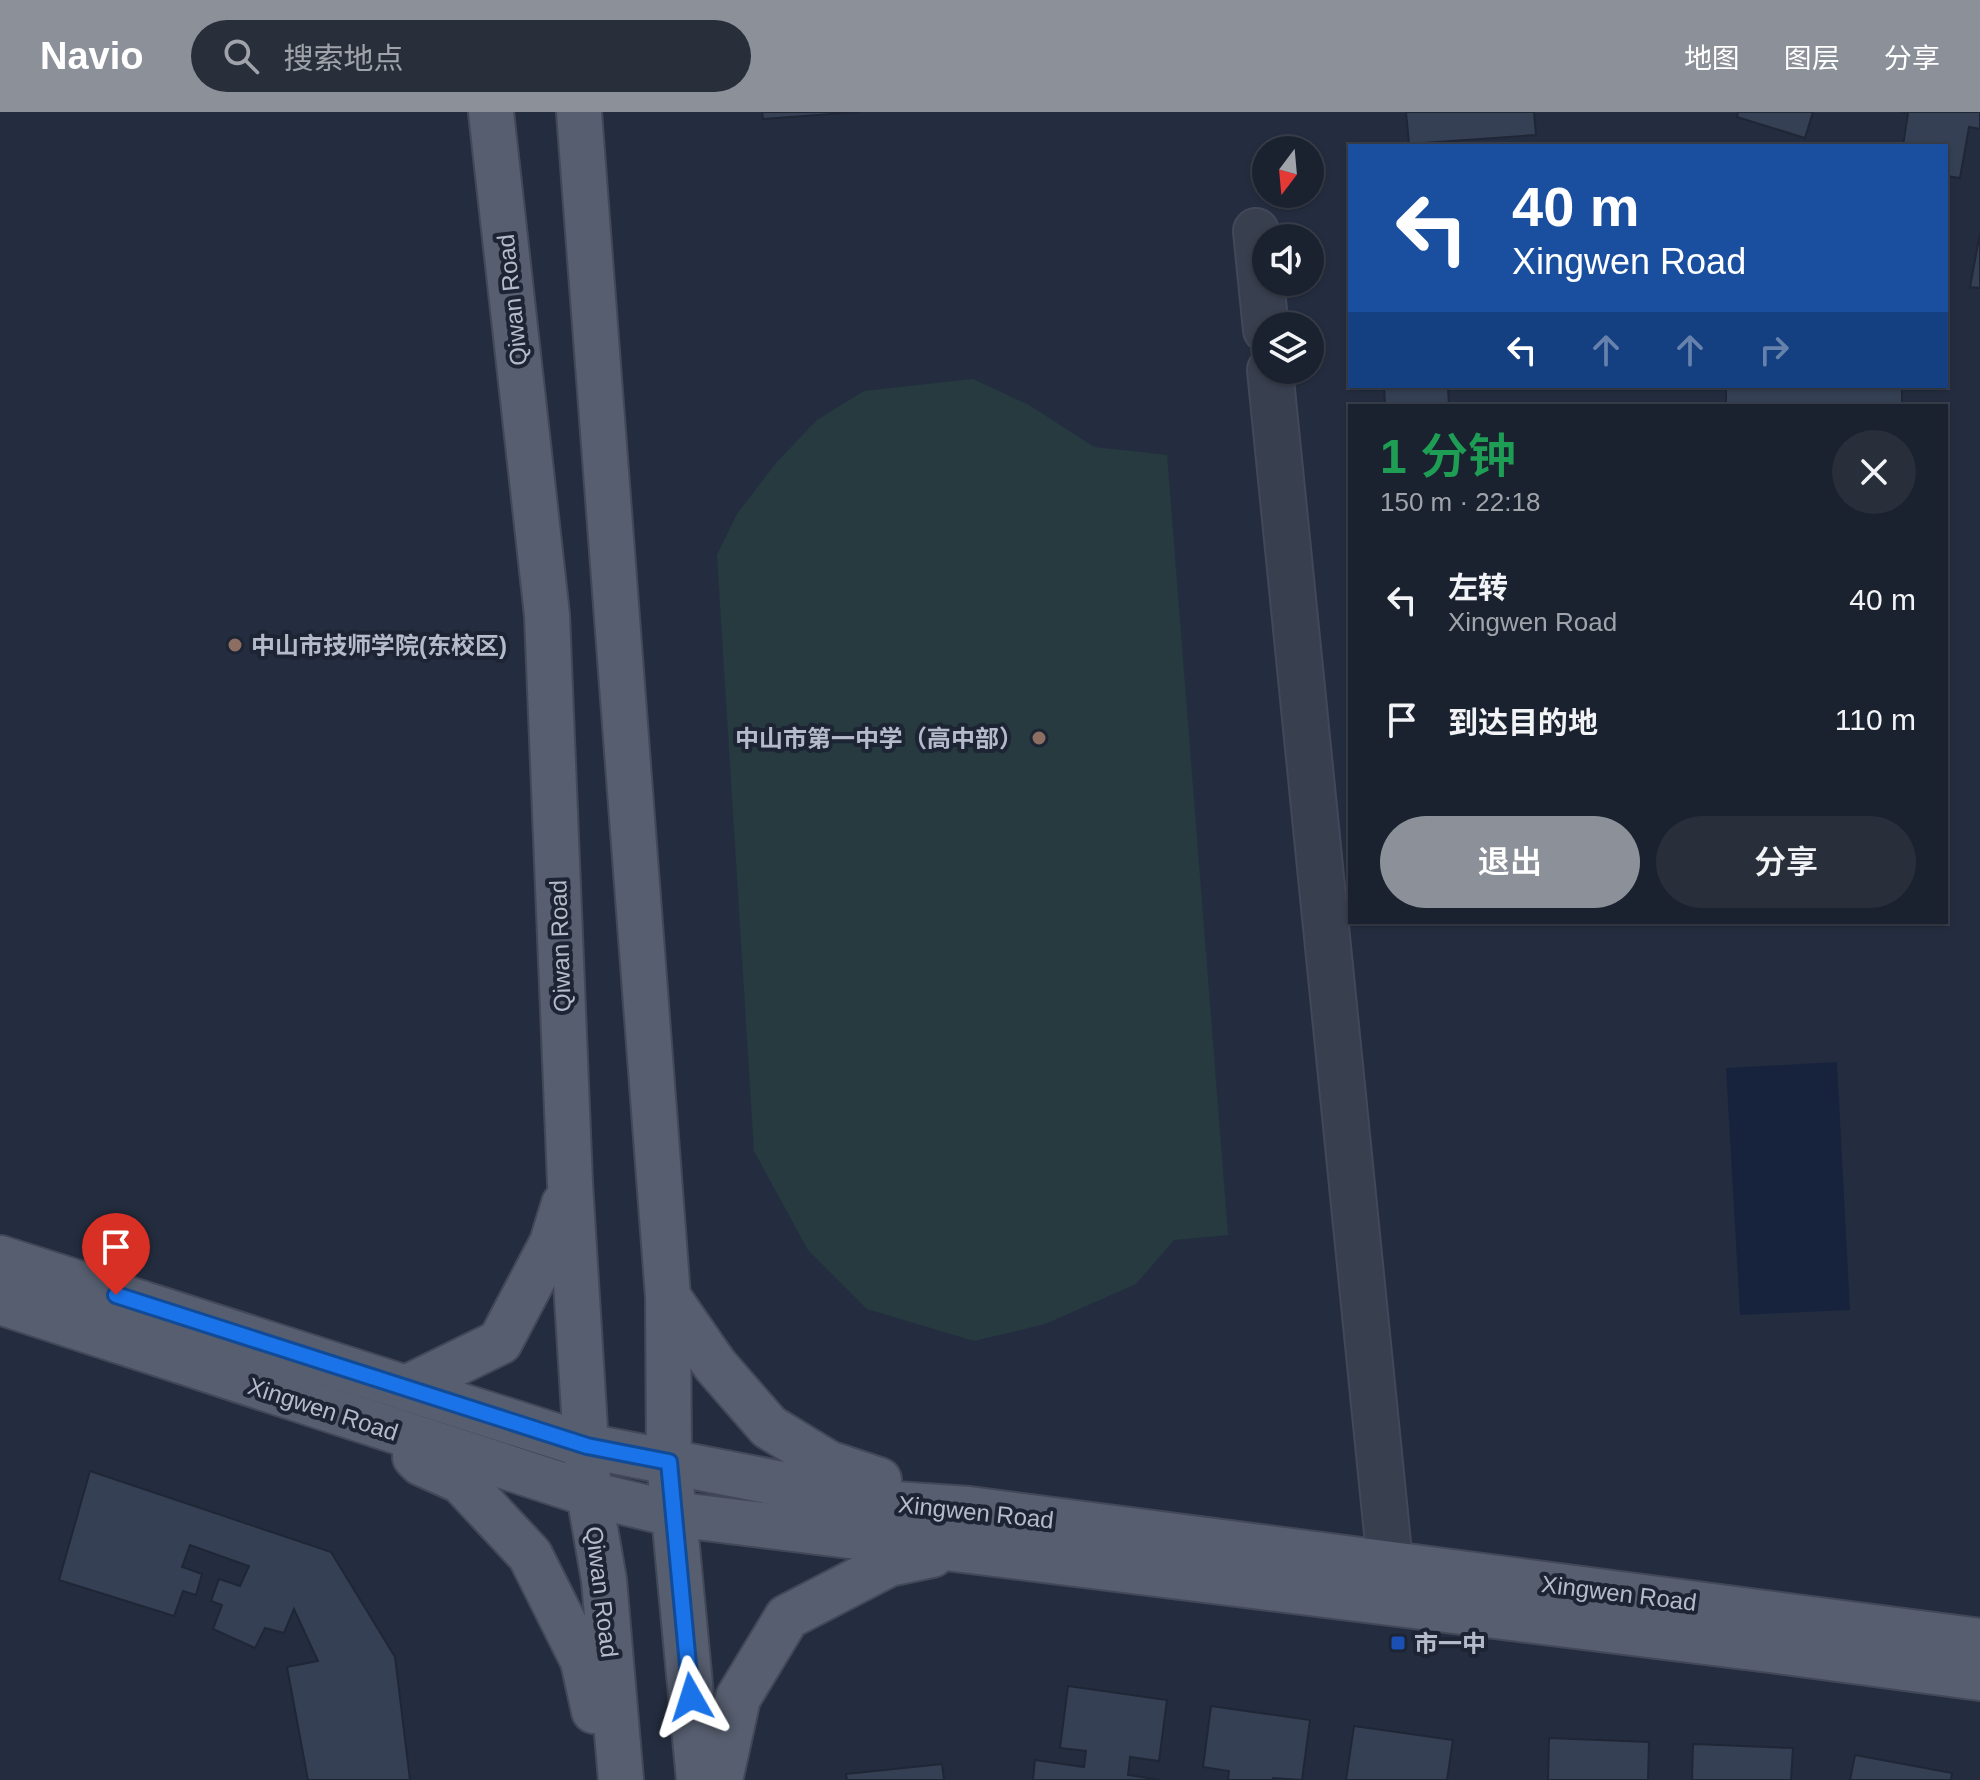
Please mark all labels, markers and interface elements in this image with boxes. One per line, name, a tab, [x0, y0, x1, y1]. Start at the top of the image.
search box	[191, 20, 751, 92]
icon: search	[219, 34, 263, 78]
text: Navio	[40, 35, 143, 77]
text: 搜索地点	[283, 42, 403, 75]
text: 地图	[1684, 43, 1740, 74]
text: 图层	[1784, 43, 1840, 74]
text: 分享	[1884, 43, 1940, 74]
north arrow	[1252, 136, 1324, 208]
map controls	[1252, 136, 1324, 384]
text: 40 m	[1512, 175, 1640, 238]
icon: left	[1380, 176, 1484, 280]
button: sound	[1252, 224, 1324, 296]
street label: Qiwan Road	[492, 233, 532, 367]
text: Xingwen Road	[1512, 241, 1746, 282]
button: layers	[1252, 312, 1324, 384]
icon: left	[1500, 328, 1544, 372]
icon: ahead	[1584, 328, 1628, 372]
icon: ahead	[1668, 328, 1712, 372]
icon: right	[1752, 328, 1796, 372]
text: 1 分钟	[1380, 430, 1516, 483]
button: close	[1832, 430, 1916, 514]
text: 150 m · 22:18	[1380, 487, 1540, 517]
text: 左转	[1448, 571, 1508, 604]
icon: left	[1380, 578, 1424, 622]
text: 40 m	[1849, 583, 1916, 616]
text: Xingwen Road	[1448, 607, 1617, 637]
place label: 中山市技师学院(东校区)	[251, 632, 507, 659]
marker: 中山市技师学院(东校区)	[226, 636, 244, 654]
icon: arrive	[1380, 698, 1424, 742]
text: 110 m	[1835, 703, 1916, 736]
text: 到达目的地	[1448, 706, 1598, 739]
place label: 中山市第一中学（高中部）	[735, 725, 1023, 752]
marker: 中山市第一中学（高中部）	[1030, 729, 1048, 747]
button: 退出	[1380, 816, 1640, 908]
button: 分享	[1656, 816, 1916, 908]
street label: Qiwan Road	[544, 880, 576, 1012]
pin	[82, 1213, 150, 1295]
icon: arrive	[94, 1225, 138, 1269]
street label: Xingwen Road	[245, 1372, 401, 1446]
street label: Xingwen Road	[897, 1490, 1055, 1534]
street label: Qiwan Road	[581, 1525, 623, 1659]
street label: Xingwen Road	[1540, 1570, 1698, 1616]
place label: 市一中	[1414, 1630, 1486, 1657]
marker: 市一中	[1389, 1634, 1407, 1652]
position arrow	[649, 1655, 733, 1739]

